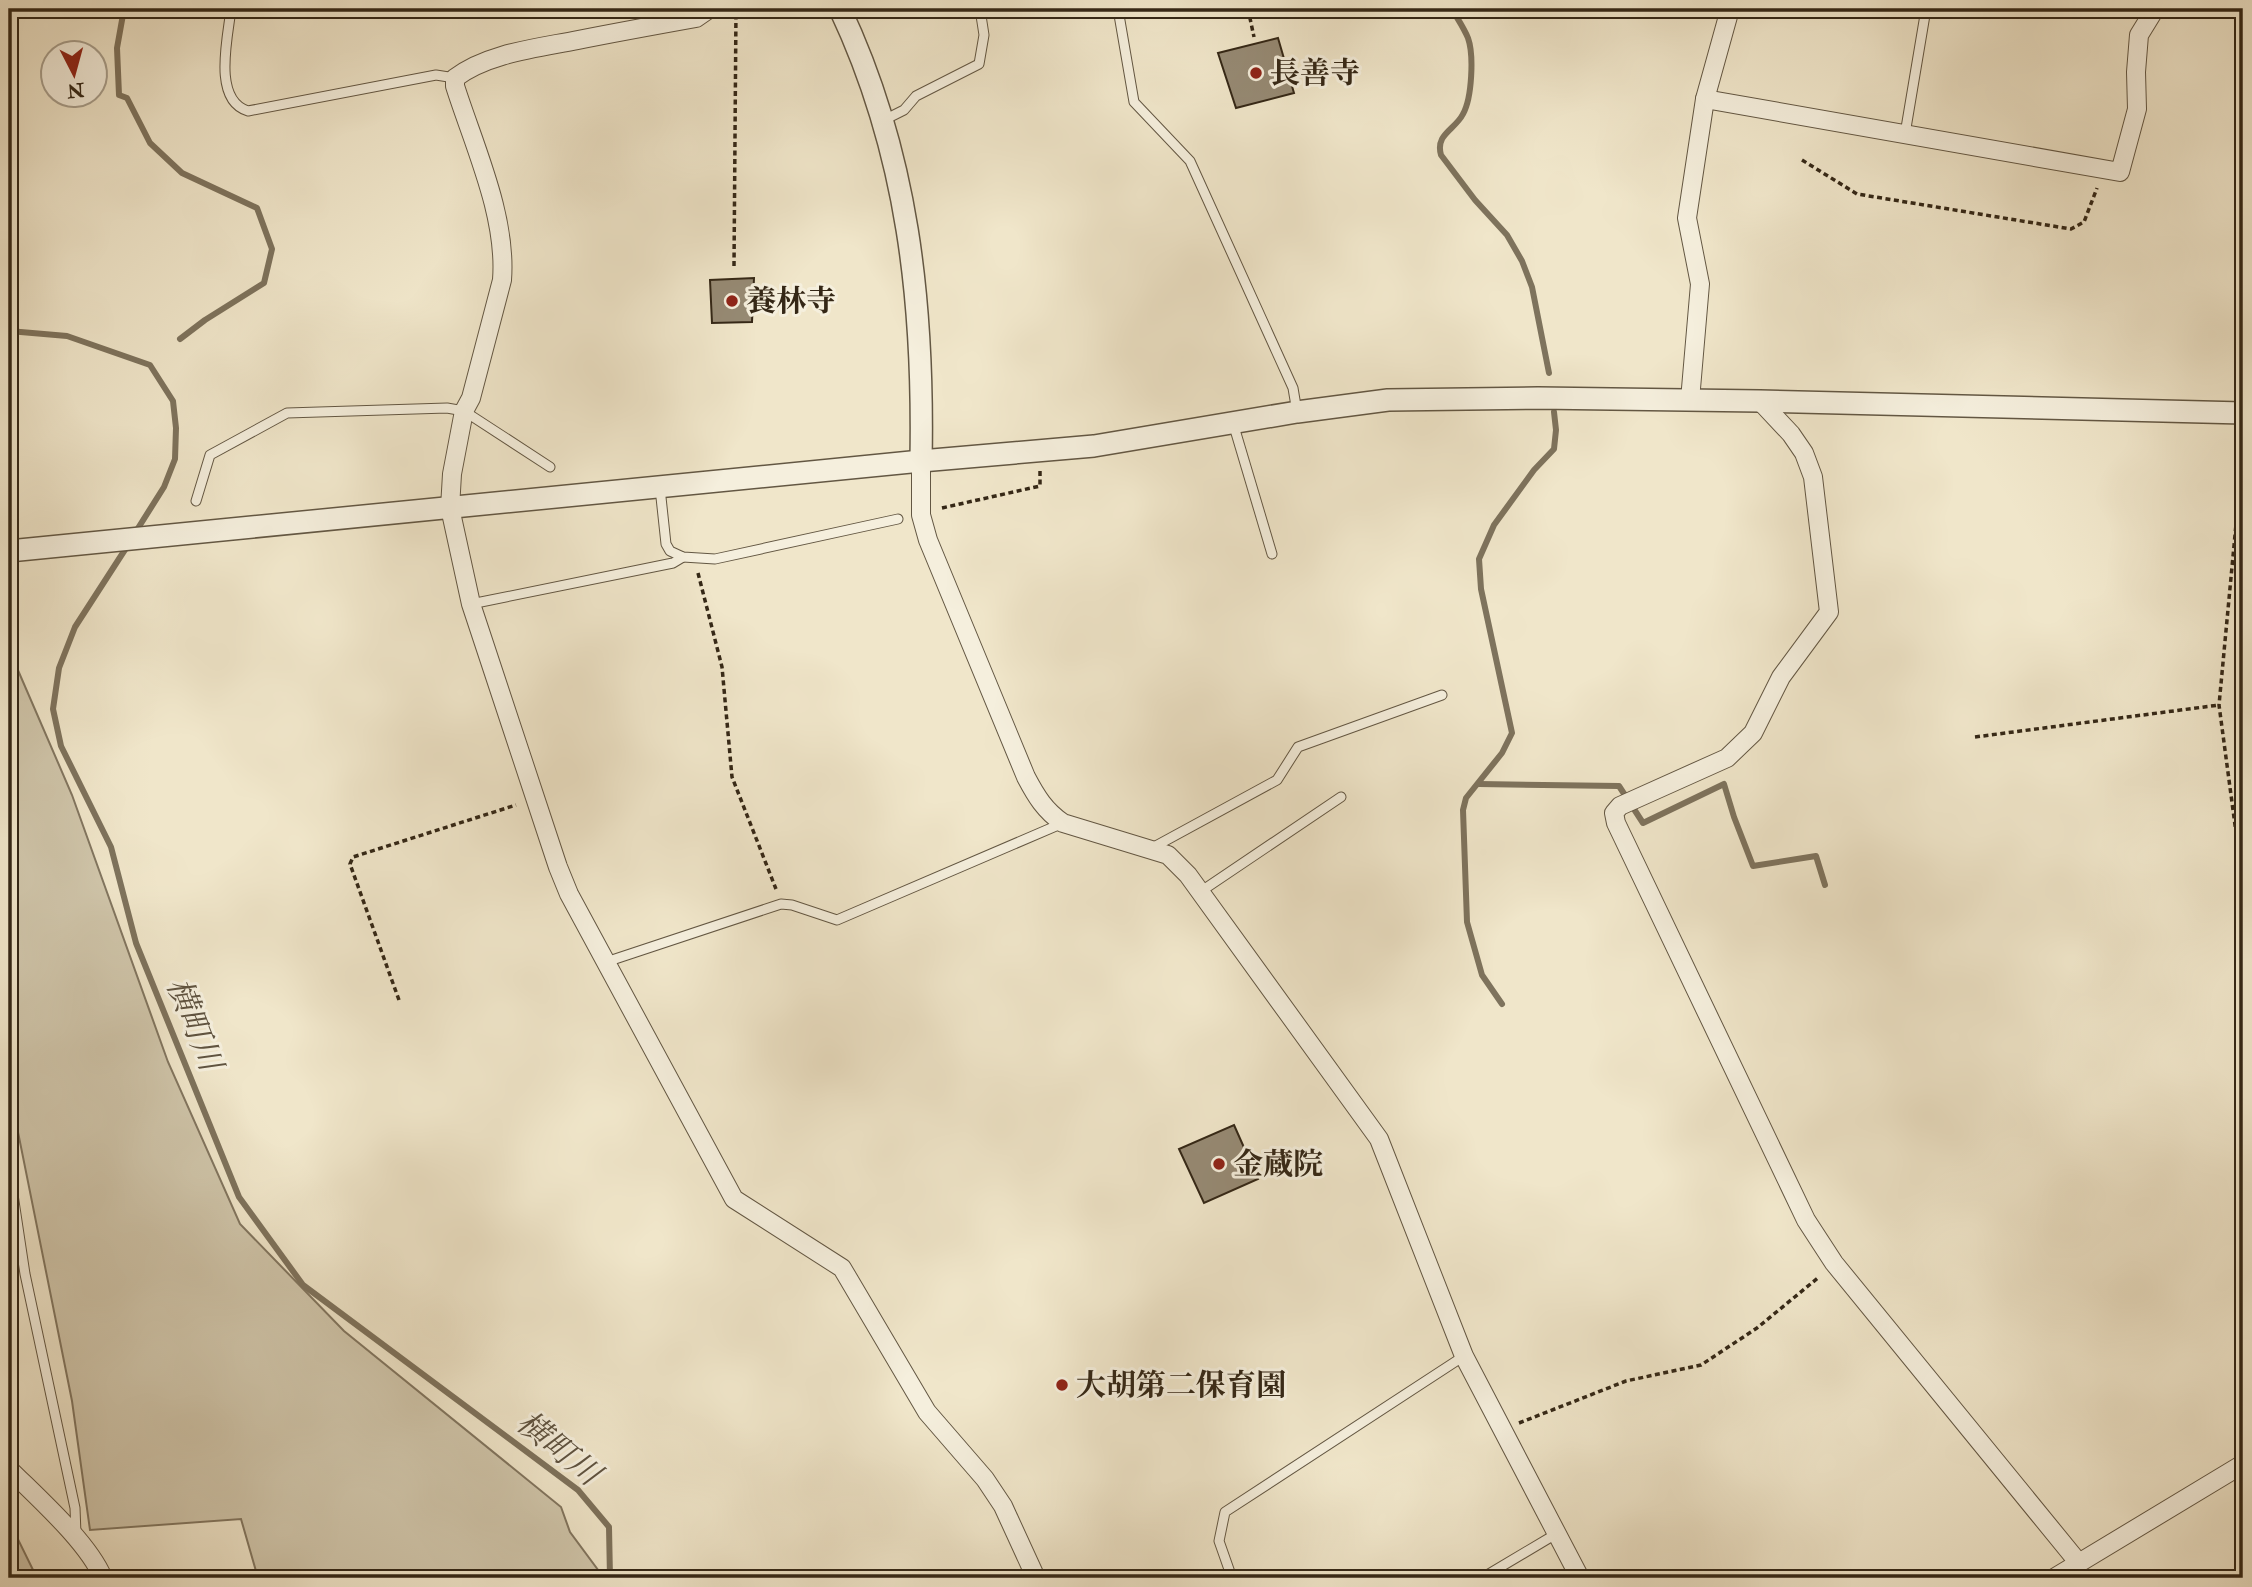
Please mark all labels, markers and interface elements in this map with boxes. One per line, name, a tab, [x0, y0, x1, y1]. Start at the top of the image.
north arrow	[38, 38, 108, 108]
place label: 長善寺	[1270, 55, 1360, 92]
marker: 長善寺	[1248, 65, 1264, 81]
text: N	[65, 77, 86, 103]
place label: 養林寺	[746, 283, 836, 320]
marker: 養林寺	[724, 293, 740, 309]
water label: 横町川	[158, 972, 232, 1079]
place label: 金蔵院	[1233, 1146, 1323, 1183]
marker: 金蔵院	[1211, 1156, 1227, 1172]
place label: 大胡第二保育園	[1076, 1367, 1286, 1404]
marker: 大胡第二保育園	[1054, 1377, 1070, 1393]
water label: 横町川	[508, 1403, 611, 1496]

